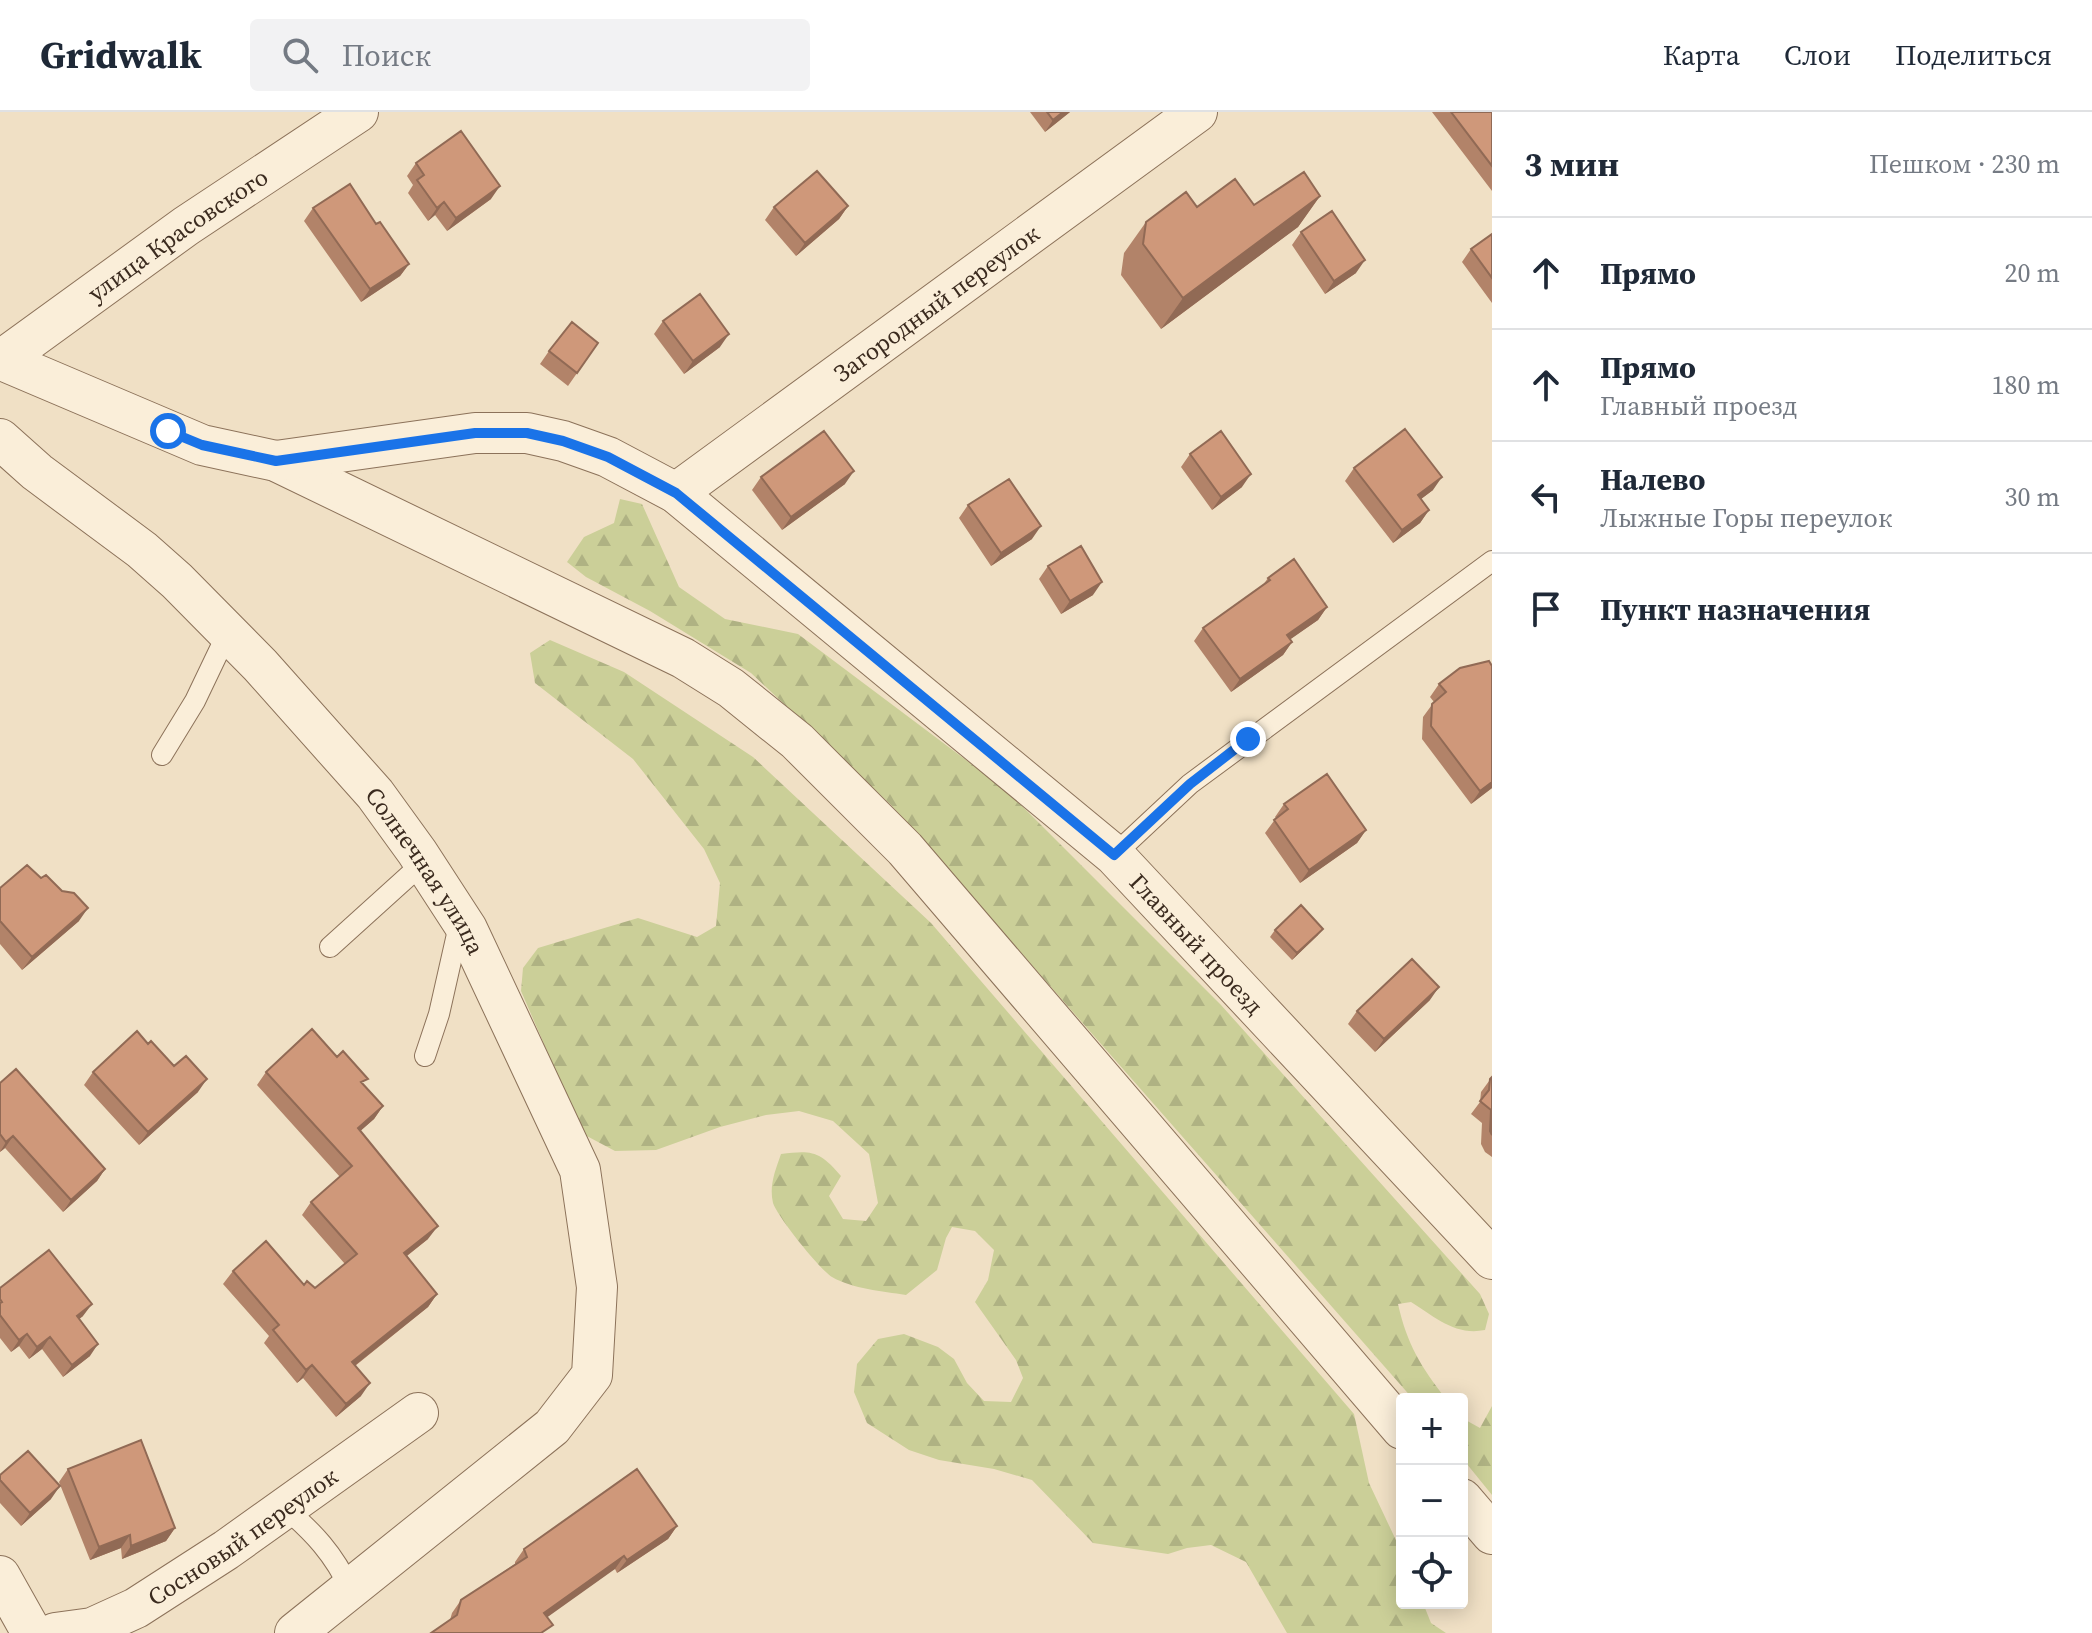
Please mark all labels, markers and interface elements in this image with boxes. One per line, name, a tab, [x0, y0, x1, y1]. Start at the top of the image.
search box	[250, 19, 810, 91]
text: Gridwalk	[40, 29, 202, 81]
icon: search	[278, 33, 322, 77]
text: Поиск	[342, 35, 431, 76]
text: Карта	[1663, 36, 1740, 74]
text: Слои	[1784, 36, 1851, 74]
text: Поделиться	[1895, 36, 2052, 74]
text: 3 мин	[1524, 141, 1619, 187]
text: Пешком · 230 m	[1869, 146, 2060, 182]
street label: улица Красовского	[80, 160, 274, 309]
street label: Загородный переулок	[826, 217, 1046, 389]
icon: ahead	[1524, 251, 1568, 295]
text: Прямо	[1600, 253, 1696, 294]
text: 20 m	[2005, 255, 2060, 291]
text: Прямо	[1600, 347, 1696, 388]
icon: ahead	[1524, 363, 1568, 407]
text: 180 m	[1992, 367, 2060, 403]
text: Главный проезд	[1600, 388, 1797, 424]
route start	[150, 413, 186, 449]
text: Налево	[1600, 459, 1705, 500]
icon: left	[1524, 475, 1568, 519]
text: 30 m	[2005, 479, 2060, 515]
text: Лыжные Горы переулок	[1600, 500, 1892, 536]
icon: arrive	[1524, 587, 1568, 631]
text: Пункт назначения	[1600, 589, 1870, 630]
route end	[1230, 721, 1266, 757]
street label: Солнечная улица	[358, 780, 493, 960]
street label: Главный проезд	[1123, 866, 1271, 1021]
map controls	[1396, 1393, 1468, 1609]
button: +	[1396, 1393, 1468, 1465]
street label: Сосновый переулок	[141, 1459, 344, 1613]
button: −	[1396, 1465, 1468, 1537]
button: locate	[1396, 1537, 1468, 1609]

